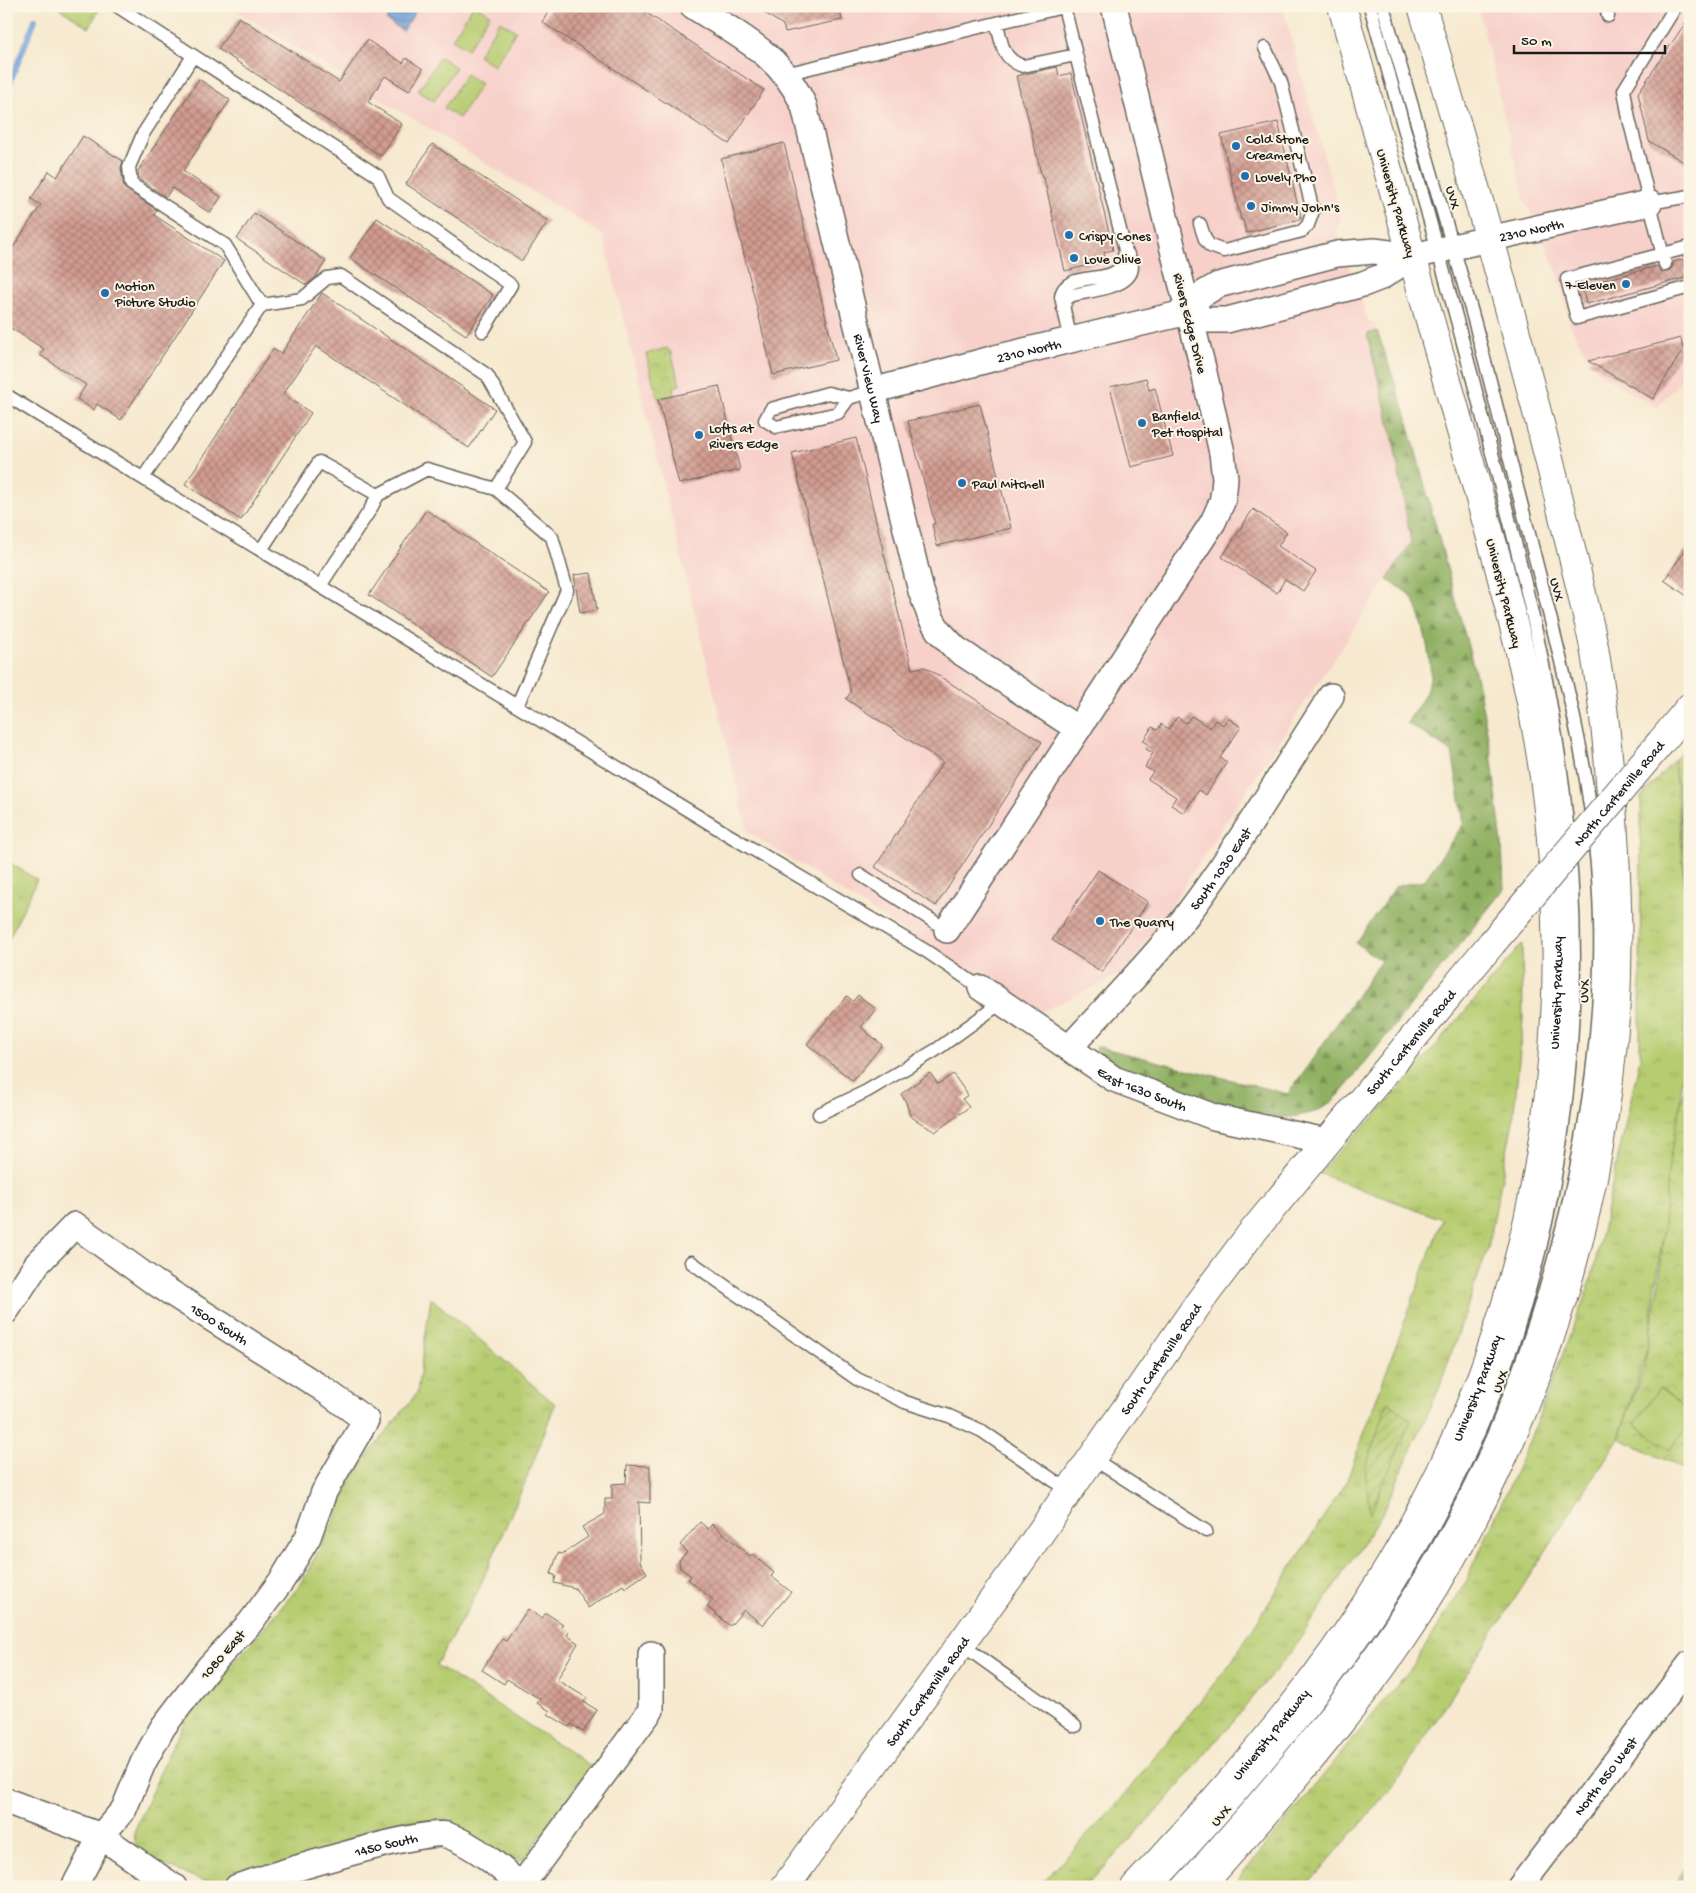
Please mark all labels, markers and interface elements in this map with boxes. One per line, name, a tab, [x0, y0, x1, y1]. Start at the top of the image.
scale bar	[1514, 22, 1665, 54]
text: 50 m	[1521, 33, 1552, 51]
place label: Cold Stone Creamery	[1246, 132, 1310, 165]
marker: Cold Stone Creamery	[1230, 140, 1242, 152]
street label: University Parkway	[1371, 147, 1418, 260]
marker: Lovely Pho	[1239, 170, 1251, 182]
place label: Lovely Pho	[1255, 170, 1317, 187]
street label: UVX	[1440, 184, 1463, 212]
marker: Jimmy John's	[1245, 200, 1257, 212]
place label: Jimmy John's	[1261, 200, 1340, 217]
street label: 2310 North	[1498, 216, 1566, 247]
marker: Crispy Cones	[1063, 229, 1075, 241]
place label: Crispy Cones	[1079, 229, 1152, 246]
marker: Love Olive	[1068, 252, 1080, 264]
place label: Love Olive	[1084, 252, 1142, 269]
street label: Rivers Edge Drive	[1168, 272, 1209, 376]
place label: 7-Eleven	[1564, 278, 1616, 295]
marker: 7-Eleven	[1620, 278, 1632, 290]
place label: Motion Picture Studio	[114, 279, 196, 312]
marker: Motion Picture Studio	[99, 287, 111, 299]
street label: River View Way	[848, 332, 886, 425]
street label: 2310 North	[995, 336, 1064, 368]
place label: Banfield Pet Hospital	[1151, 409, 1223, 442]
marker: Banfield Pet Hospital	[1136, 417, 1148, 429]
place label: Lofts at Rivers Edge	[709, 421, 779, 454]
marker: Lofts at Rivers Edge	[693, 429, 705, 441]
marker: Paul Mitchell	[956, 477, 968, 489]
place label: Paul Mitchell	[971, 477, 1045, 494]
street label: University Parkway	[1481, 537, 1524, 650]
street label: UVX	[1545, 576, 1567, 604]
street label: North Carterville Road	[1571, 737, 1670, 851]
street label: South 1030 East	[1188, 824, 1257, 914]
marker: The Quarry	[1094, 915, 1106, 927]
place label: The Quarry	[1109, 915, 1174, 932]
street label: University Parkway	[1547, 936, 1568, 1050]
street label: UVX	[1576, 978, 1595, 1003]
street label: South Carterville Road	[1364, 986, 1462, 1099]
street label: East 1630 South	[1093, 1064, 1189, 1117]
street label: 1500 South	[185, 1300, 251, 1351]
street label: South Carterville Road	[1118, 1300, 1208, 1419]
street label: University Parkway	[1450, 1333, 1507, 1444]
street label: UVX	[1489, 1367, 1514, 1396]
street label: 1080 East	[197, 1626, 251, 1685]
street label: South Carterville Road	[883, 1633, 976, 1751]
street label: University Parkway	[1230, 1686, 1314, 1785]
street label: North 850 West	[1572, 1734, 1643, 1820]
street label: UVX	[1208, 1802, 1236, 1831]
street label: 1450 South	[352, 1831, 420, 1863]

